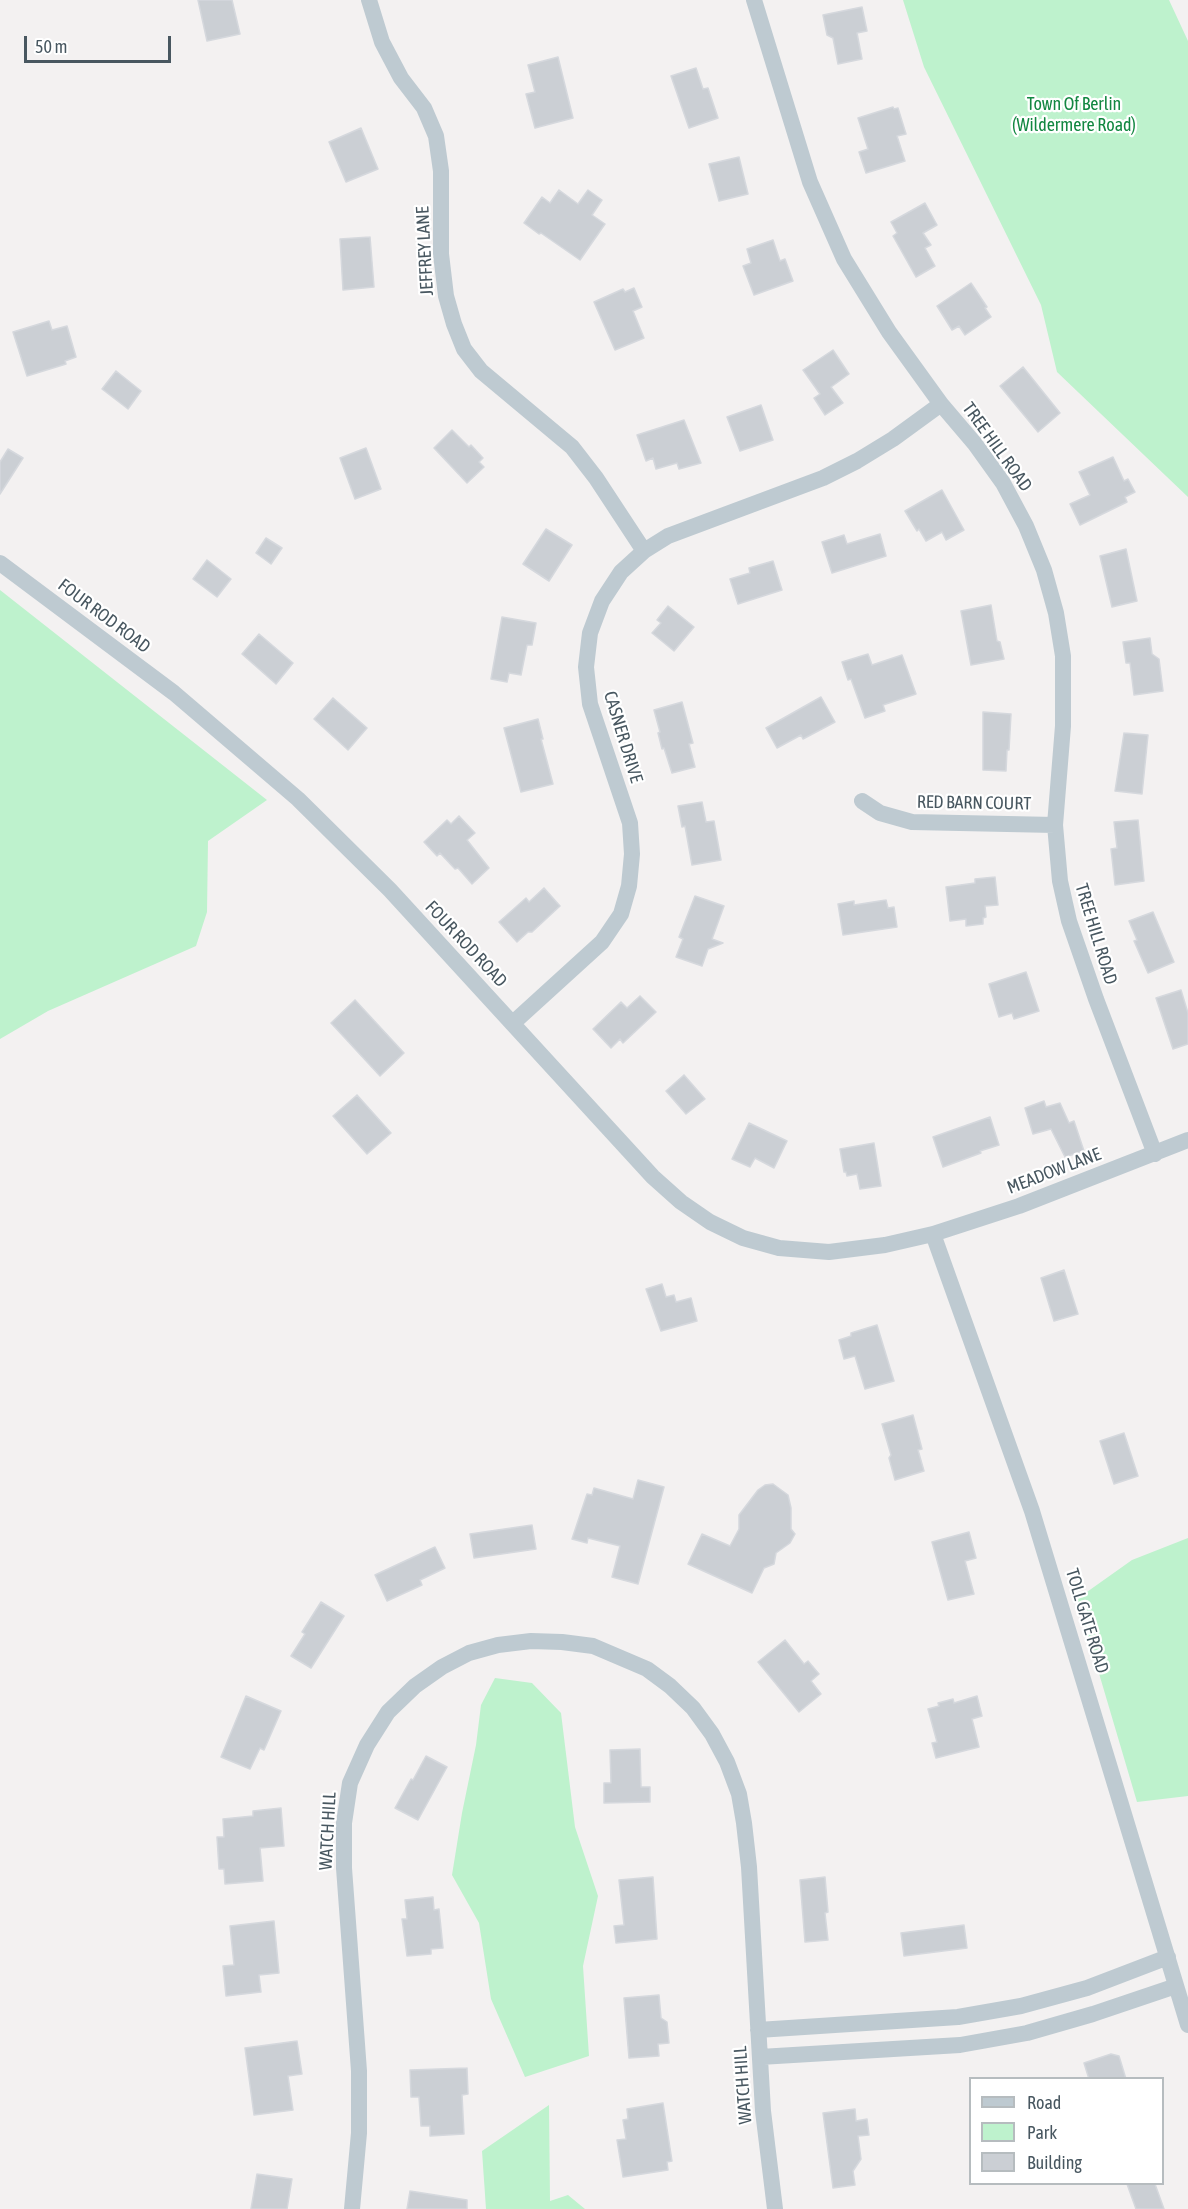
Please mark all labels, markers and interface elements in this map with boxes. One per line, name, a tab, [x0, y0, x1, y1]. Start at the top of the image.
scale bar	[27, 24, 174, 62]
text: 50 m	[35, 36, 67, 57]
park label: Town Of Berlin (Wildermere Road)	[1012, 93, 1136, 136]
street label: JEFFREY LANE	[412, 206, 438, 296]
street label: TREE HILL ROAD	[958, 398, 1036, 496]
street label: FOUR ROD ROAD	[54, 574, 154, 658]
street label: CASNER DRIVE	[599, 689, 647, 785]
street label: RED BARN COURT	[917, 791, 1031, 815]
street label: TREE HILL ROAD	[1070, 881, 1122, 987]
street label: FOUR ROD ROAD	[421, 896, 511, 992]
street label: MEADOW LANE	[1004, 1143, 1104, 1199]
street label: TOLL GATE ROAD	[1061, 1566, 1113, 1676]
street label: WATCH HILL	[315, 1791, 341, 1871]
street label: WATCH HILL	[729, 2045, 757, 2125]
legend	[969, 2077, 1164, 2185]
text: Road	[1027, 2092, 1061, 2113]
text: Park	[1027, 2122, 1057, 2143]
text: Building	[1027, 2152, 1082, 2173]

